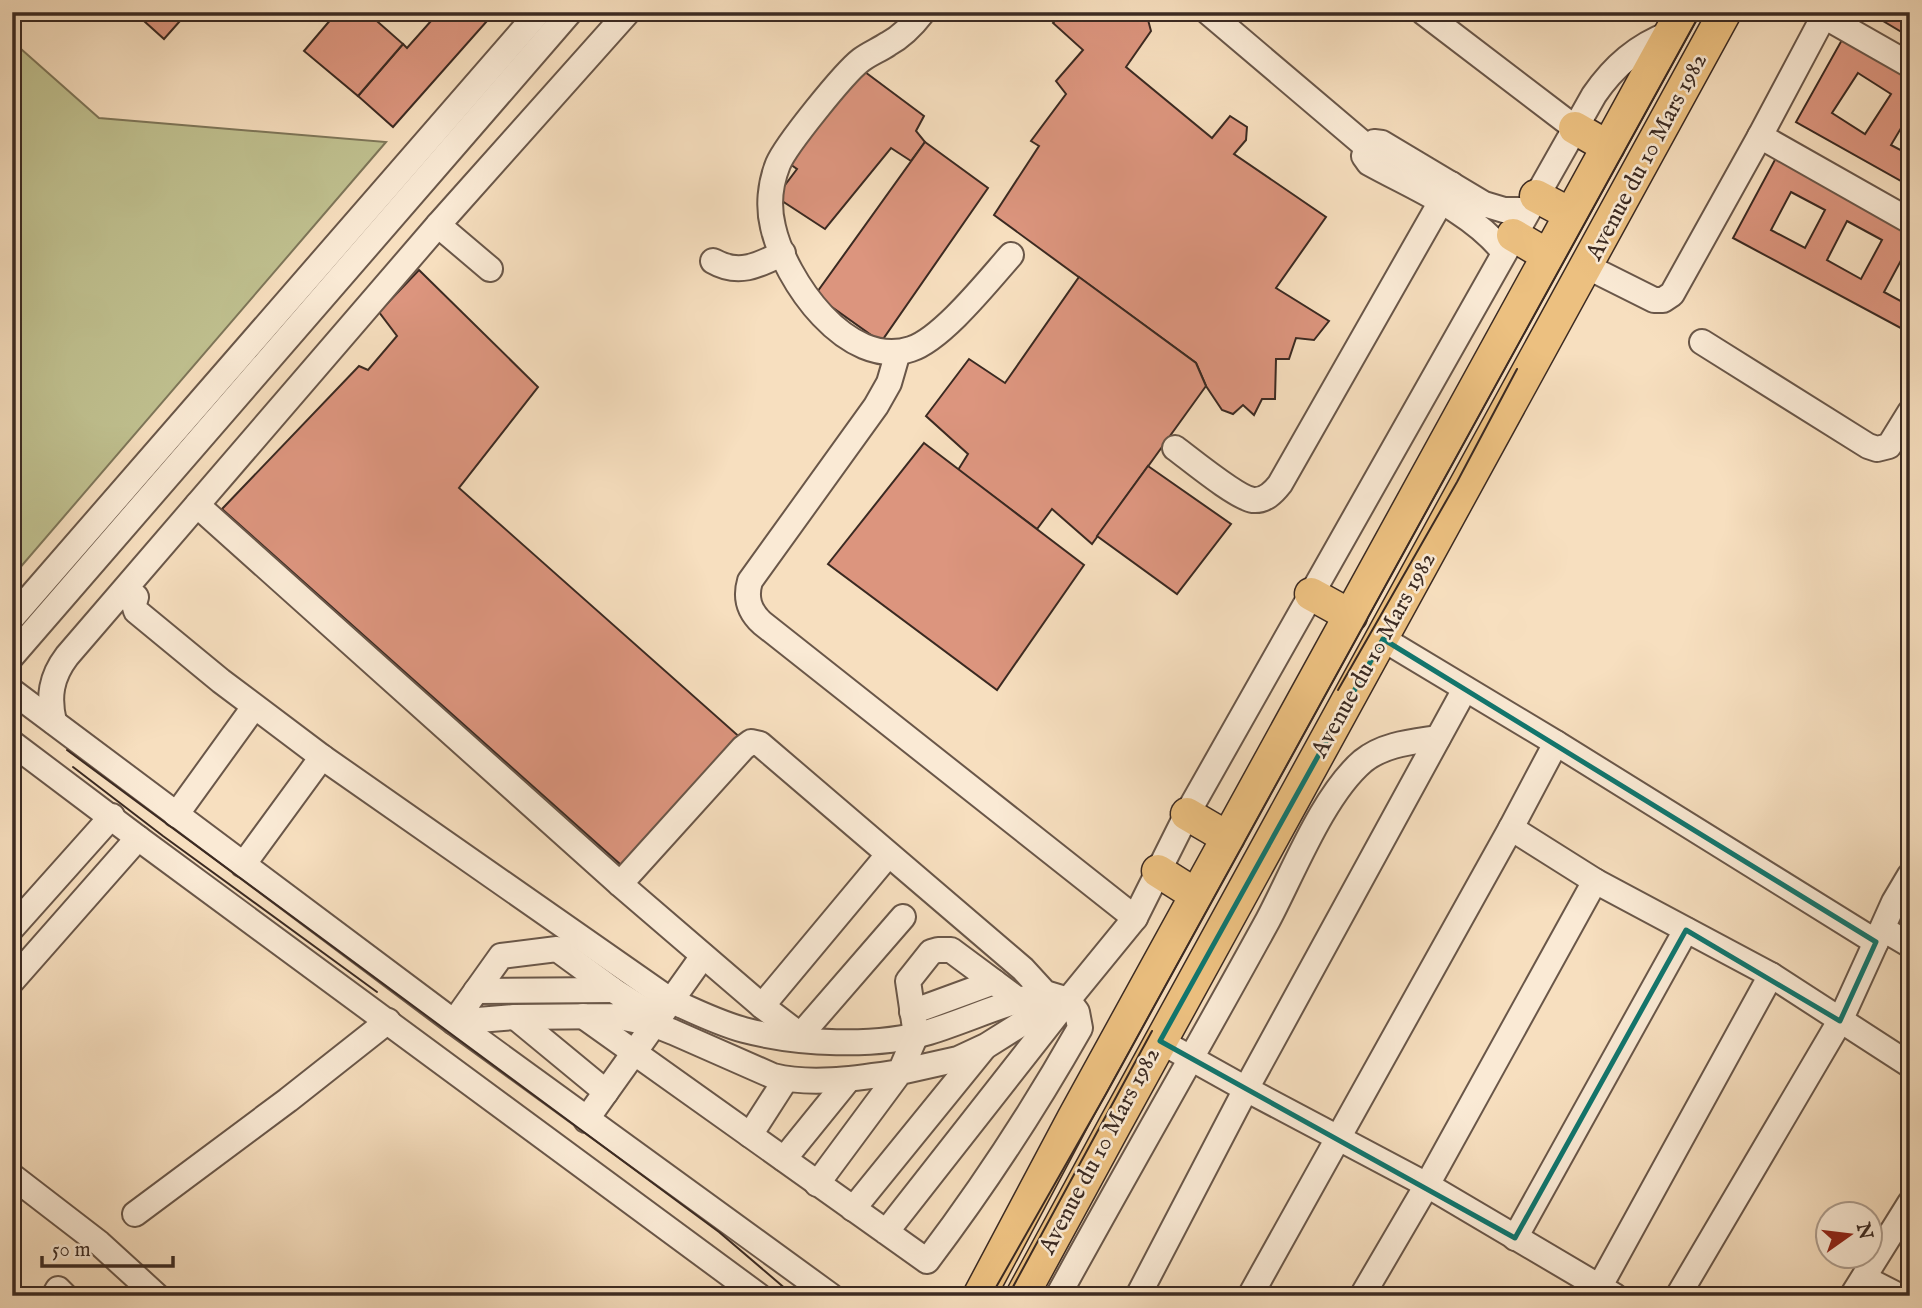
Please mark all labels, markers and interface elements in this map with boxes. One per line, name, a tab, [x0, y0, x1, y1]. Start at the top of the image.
street label: Avenue du 10 Mars 1982	[1579, 48, 1715, 267]
street label: Avenue du 10 Mars 1982	[1304, 547, 1443, 764]
street label: Avenue du 10 Mars 1982	[1032, 1042, 1168, 1261]
north arrow	[1814, 1200, 1884, 1270]
text: N	[1850, 1220, 1877, 1243]
scale bar	[42, 1224, 173, 1268]
text: 50 m	[52, 1237, 91, 1264]

